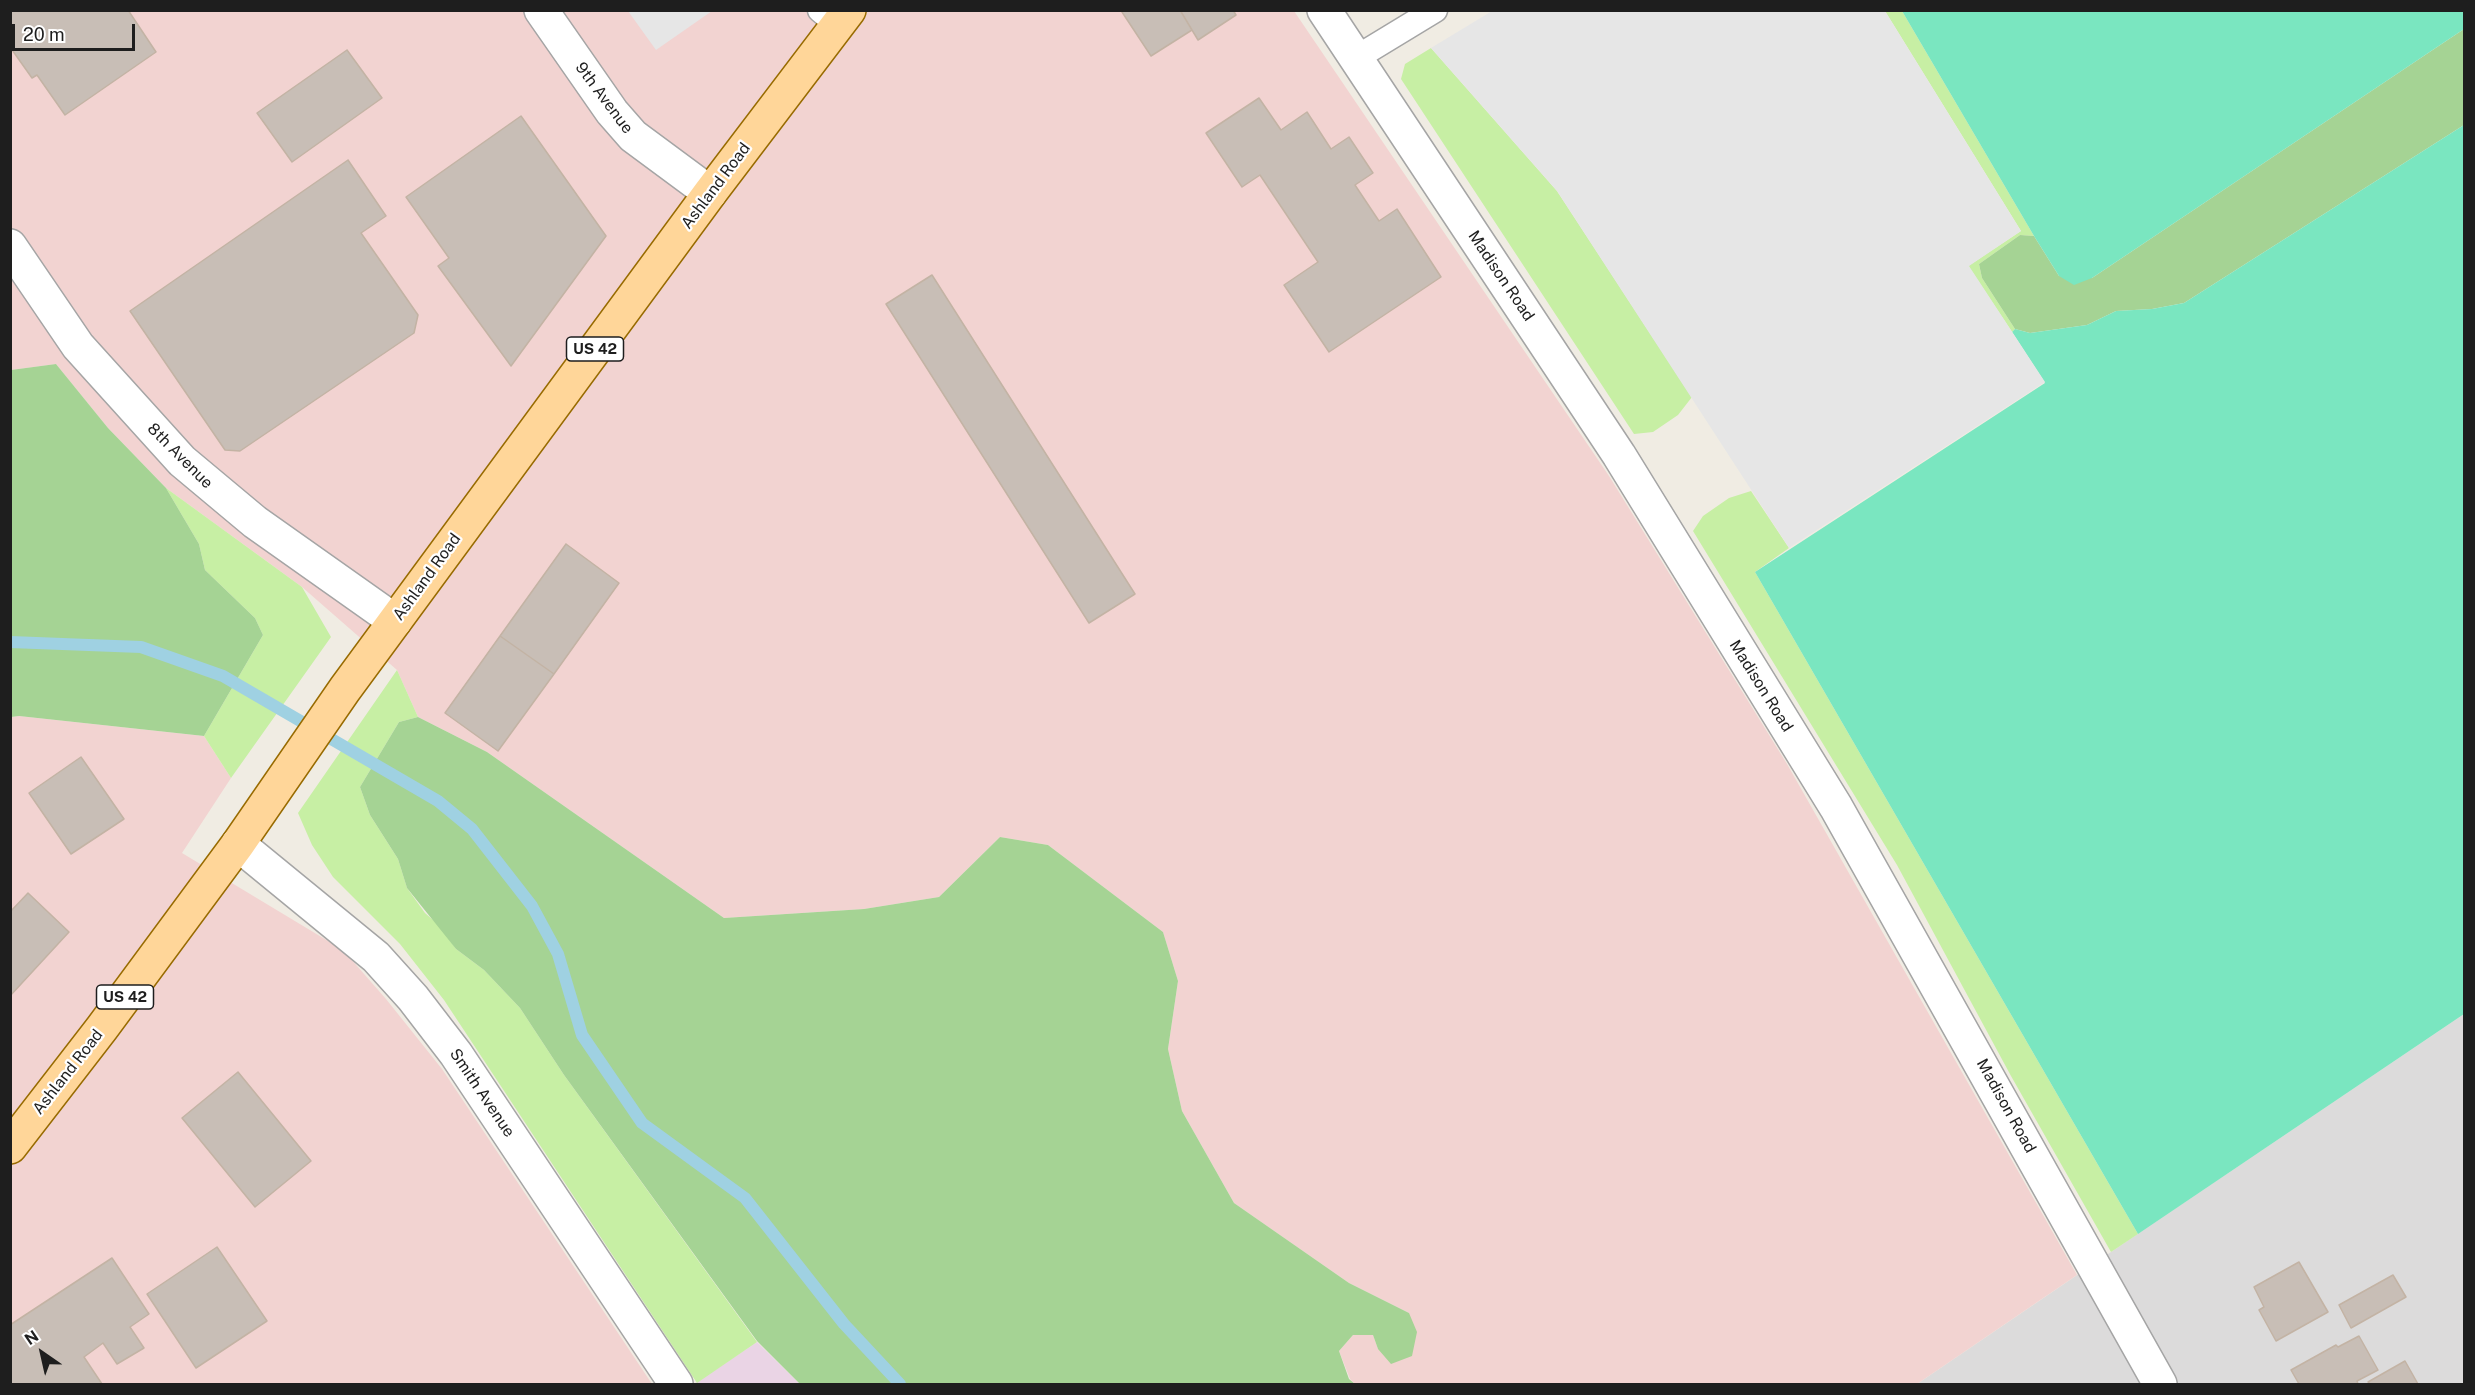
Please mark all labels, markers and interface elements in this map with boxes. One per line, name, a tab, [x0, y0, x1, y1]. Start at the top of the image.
scale bar	[15, 12, 138, 50]
text: 20 m	[23, 24, 65, 45]
street label: 9th Avenue	[571, 59, 637, 137]
street label: Ashland Road	[677, 139, 755, 233]
street label: Madison Road	[1464, 227, 1538, 325]
road number: US 42	[566, 337, 624, 361]
street label: 8th Avenue	[143, 419, 217, 493]
street label: Ashland Road	[389, 530, 465, 624]
street label: Madison Road	[1725, 637, 1797, 735]
road number: US 42	[96, 985, 154, 1009]
street label: Ashland Road	[29, 1026, 107, 1118]
street label: Smith Avenue	[445, 1045, 519, 1141]
street label: Madison Road	[1972, 1056, 2040, 1156]
north arrow	[12, 1323, 72, 1383]
text: N	[21, 1326, 42, 1349]

